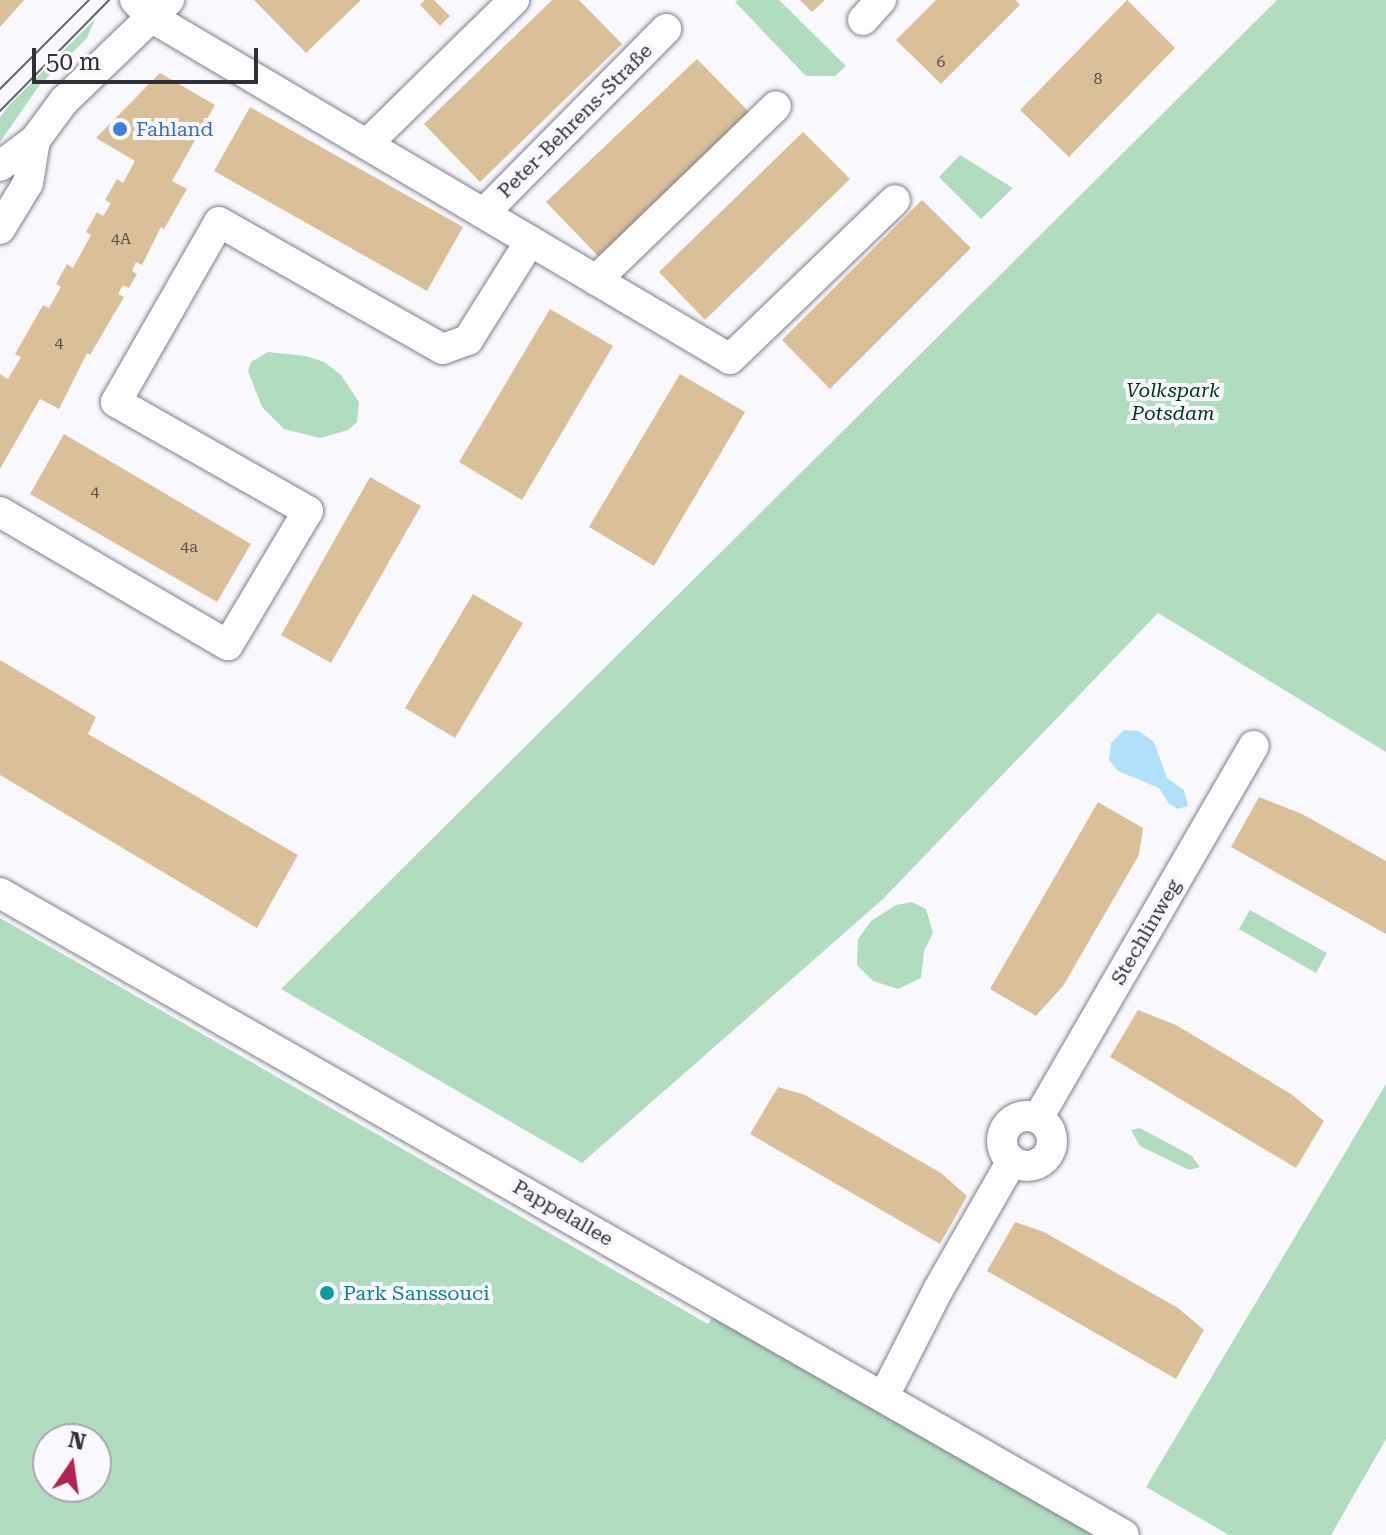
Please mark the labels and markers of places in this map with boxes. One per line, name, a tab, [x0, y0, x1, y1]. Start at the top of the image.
place label: Fahland	[136, 117, 213, 141]
marker: Fahland	[111, 120, 129, 138]
place label: Park Sanssouci	[343, 1281, 490, 1305]
marker: Park Sanssouci	[318, 1284, 336, 1302]

